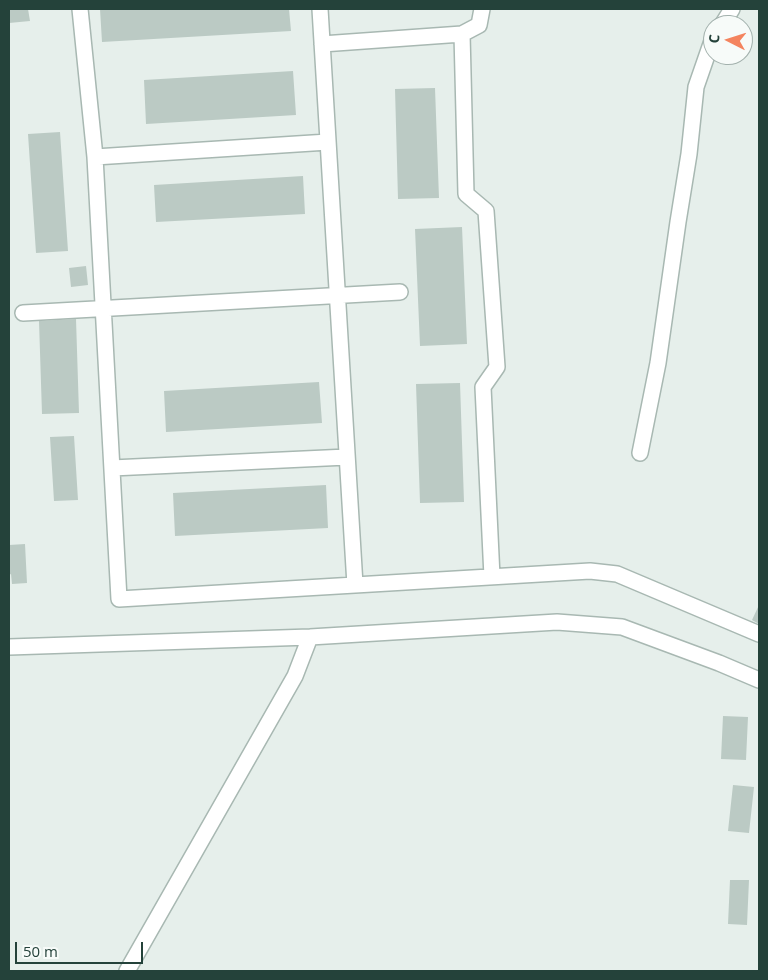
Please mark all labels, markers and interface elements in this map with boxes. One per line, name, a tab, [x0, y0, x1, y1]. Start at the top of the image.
north arrow	[703, 15, 753, 65]
text: С	[704, 33, 723, 44]
scale bar	[18, 932, 145, 964]
text: 50 m	[23, 941, 58, 961]

